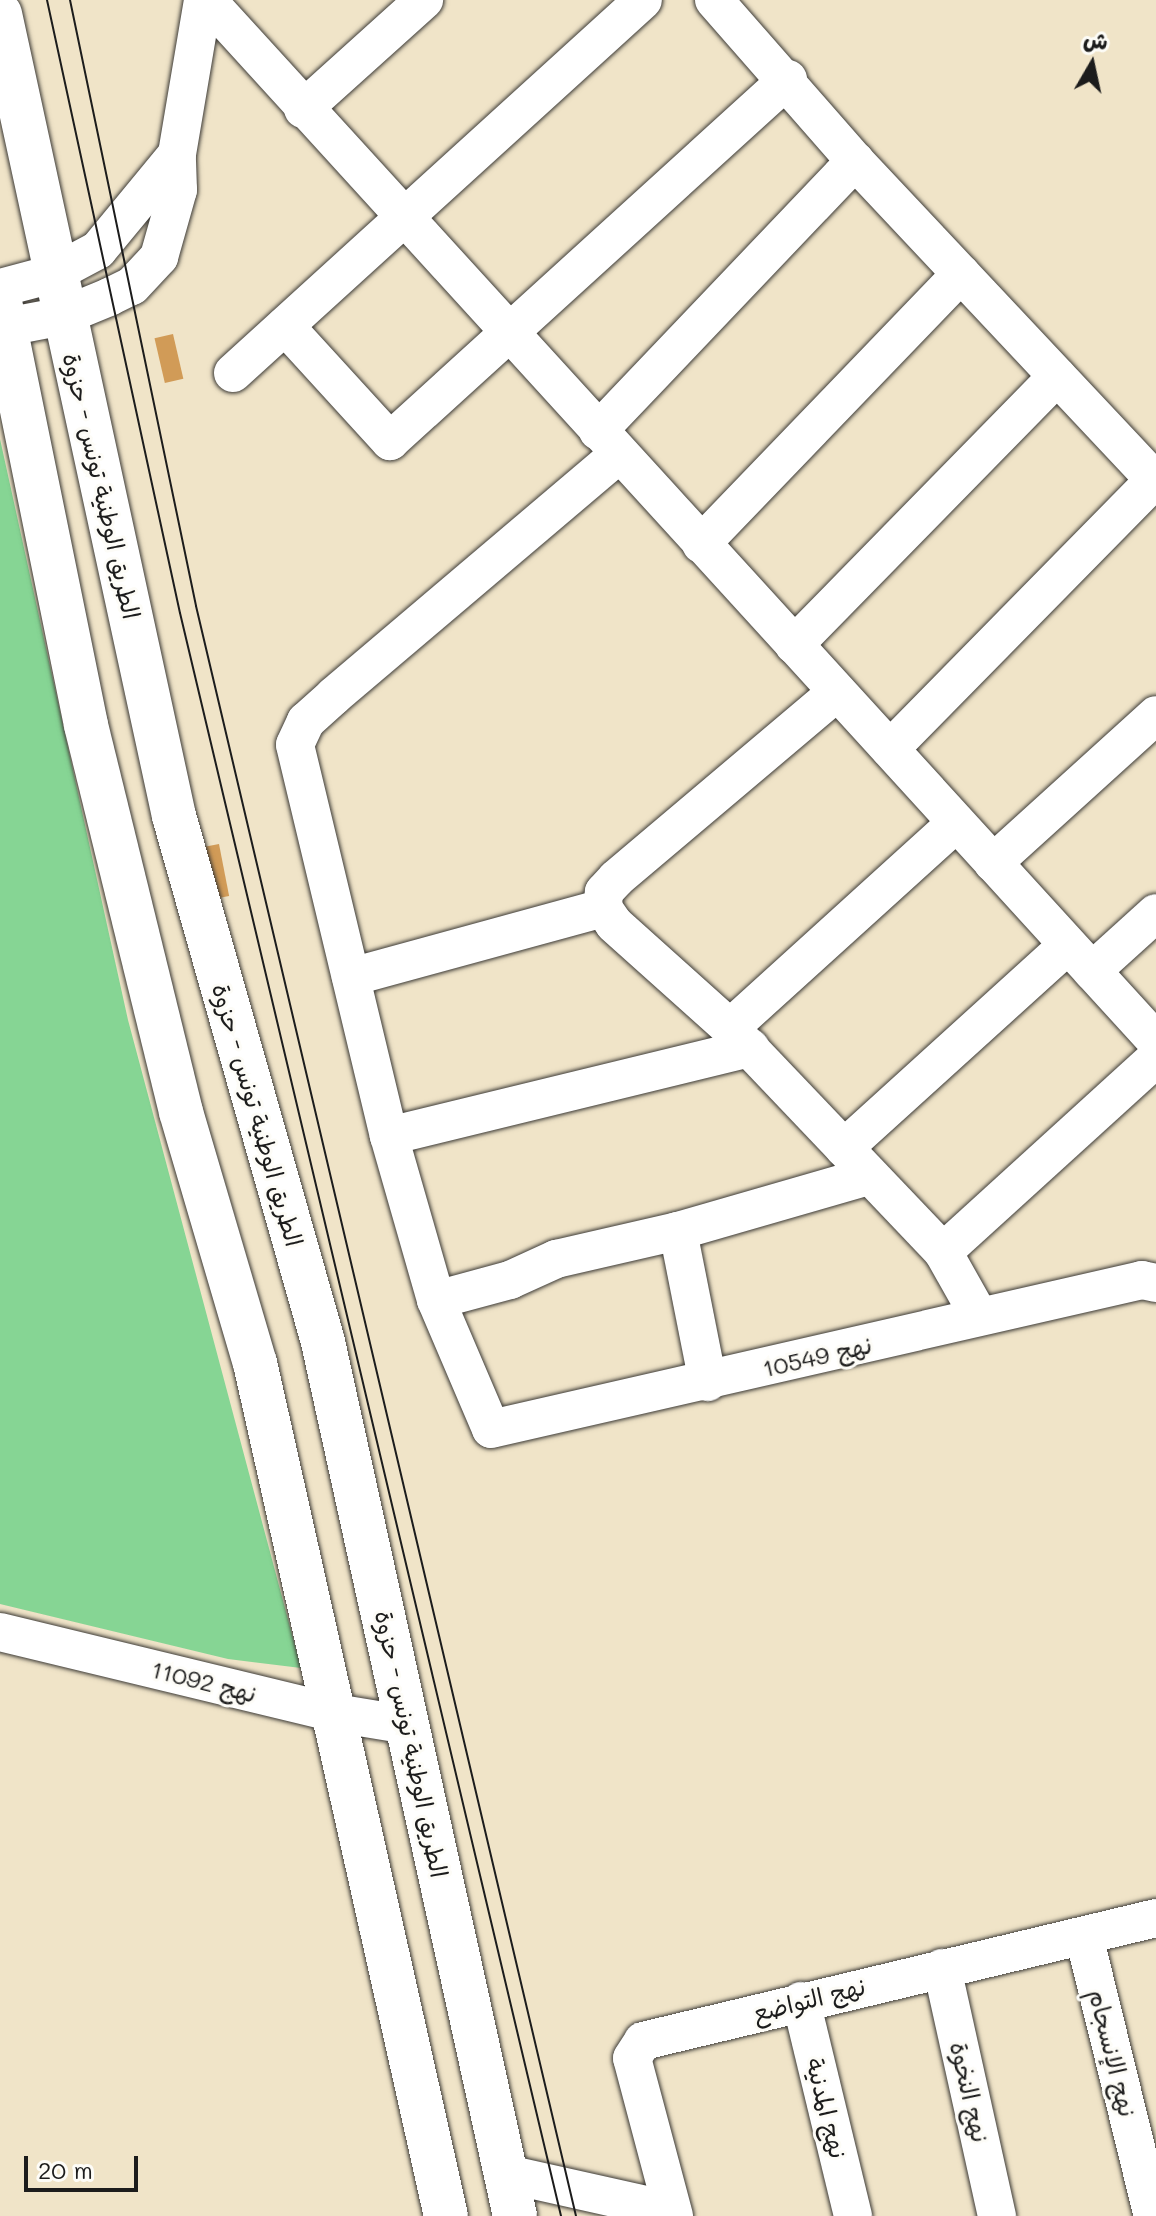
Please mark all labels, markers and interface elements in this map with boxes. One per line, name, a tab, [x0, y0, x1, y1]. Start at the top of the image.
north arrow	[1052, 24, 1132, 104]
text: ش	[1082, 24, 1110, 56]
street label: الطريق الوطنية تونس - حزوة	[57, 350, 147, 622]
street label: الطريق الوطنية تونس - حزوة	[207, 980, 309, 1250]
street label: نهج 10549	[760, 1329, 874, 1383]
street label: الطريق الوطنية تونس - حزوة	[370, 1608, 454, 1880]
street label: نهج 11092	[149, 1654, 259, 1708]
street label: نهج التواضع	[750, 1971, 868, 2027]
street label: نهج الإنسجام	[1083, 1986, 1143, 2120]
street label: نهج النخوة	[944, 2039, 996, 2145]
street label: نهج المدنية	[801, 2055, 853, 2161]
scale bar	[28, 2140, 142, 2190]
text: 20 m	[38, 2154, 93, 2185]

